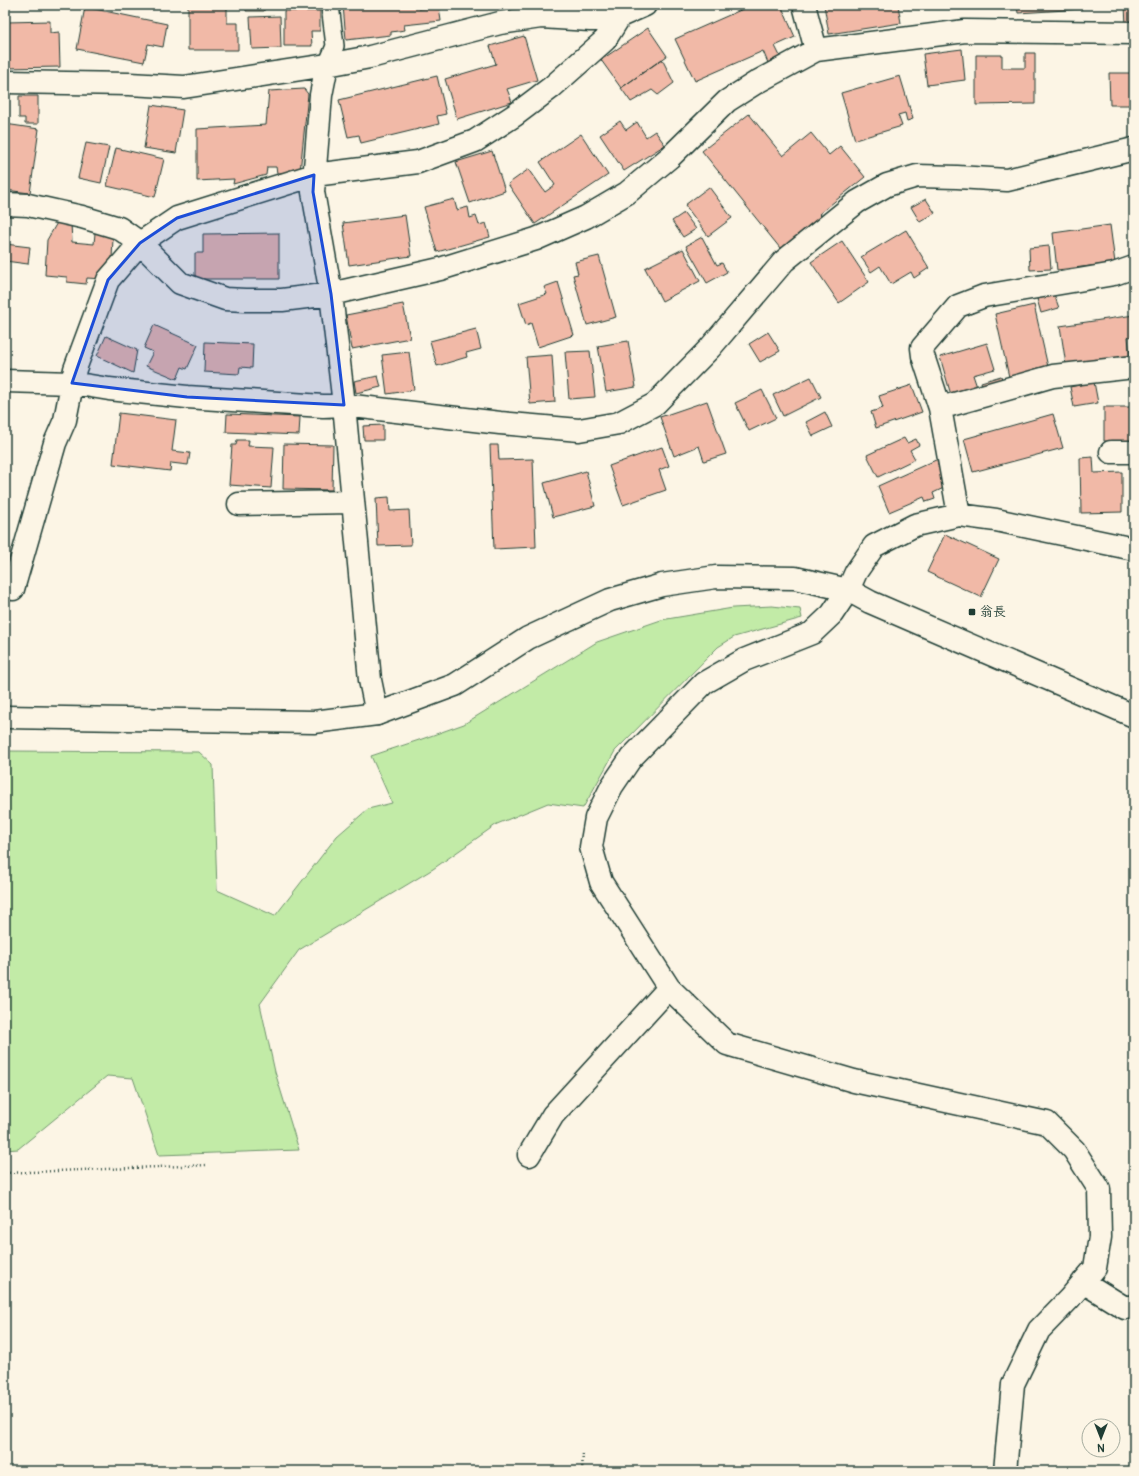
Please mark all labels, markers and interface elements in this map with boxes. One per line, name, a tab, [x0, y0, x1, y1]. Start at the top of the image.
place label: 翁長	[980, 604, 1006, 620]
marker: 翁長	[967, 607, 977, 617]
north arrow	[1081, 1418, 1121, 1458]
text: N	[1097, 1441, 1105, 1454]

